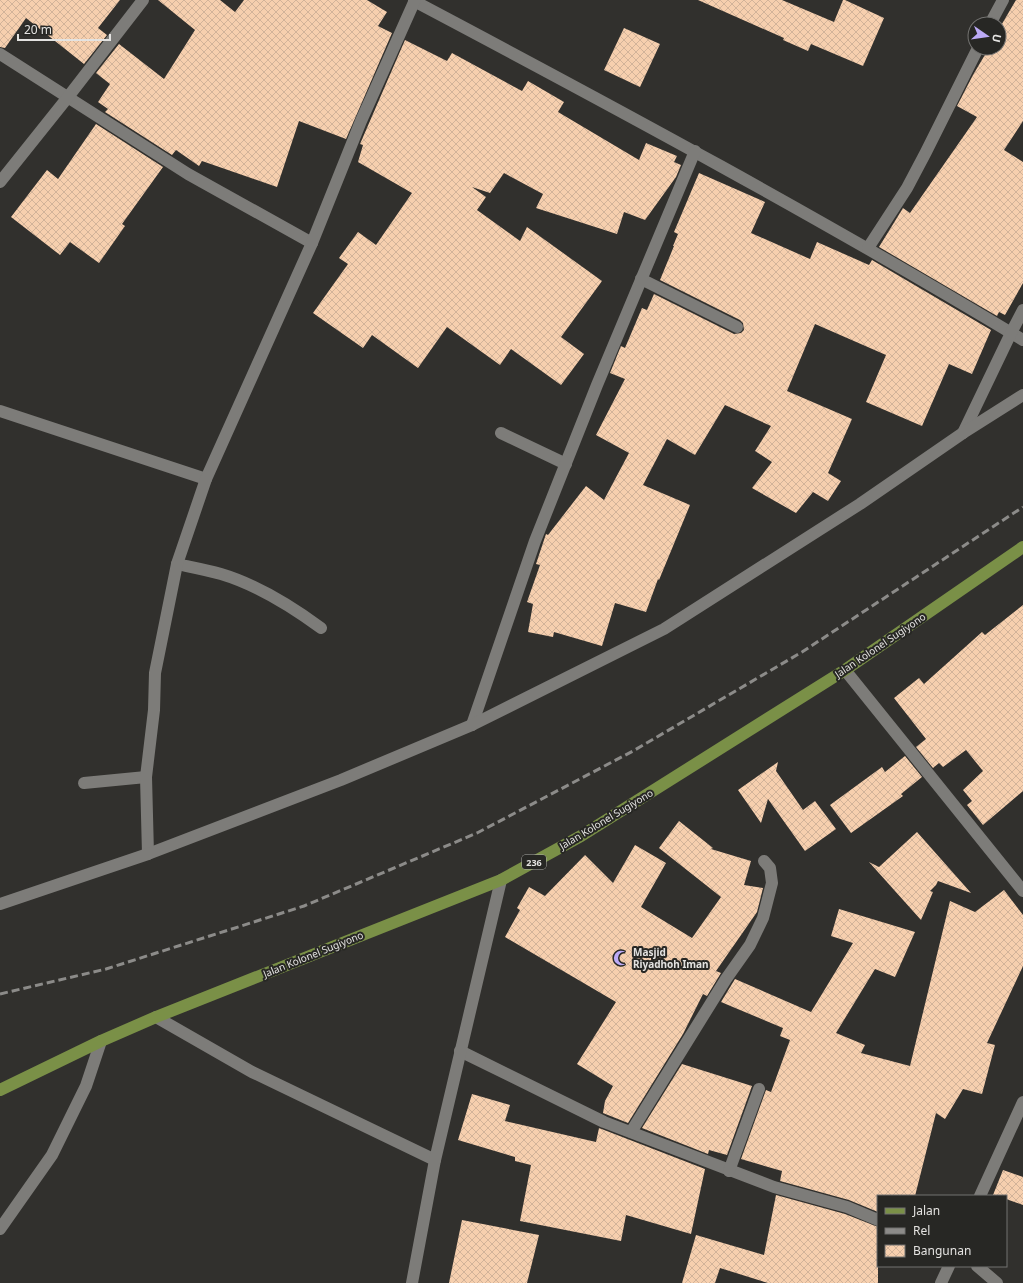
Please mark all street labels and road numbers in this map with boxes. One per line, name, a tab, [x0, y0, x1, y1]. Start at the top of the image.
street label: Jalan Kolonel Sugiyono	[831, 609, 928, 681]
street label: Jalan Kolonel Sugiyono	[556, 785, 655, 853]
road number: 236	[522, 855, 546, 869]
street label: Jalan Kolonel Sugiyono	[260, 927, 365, 981]

